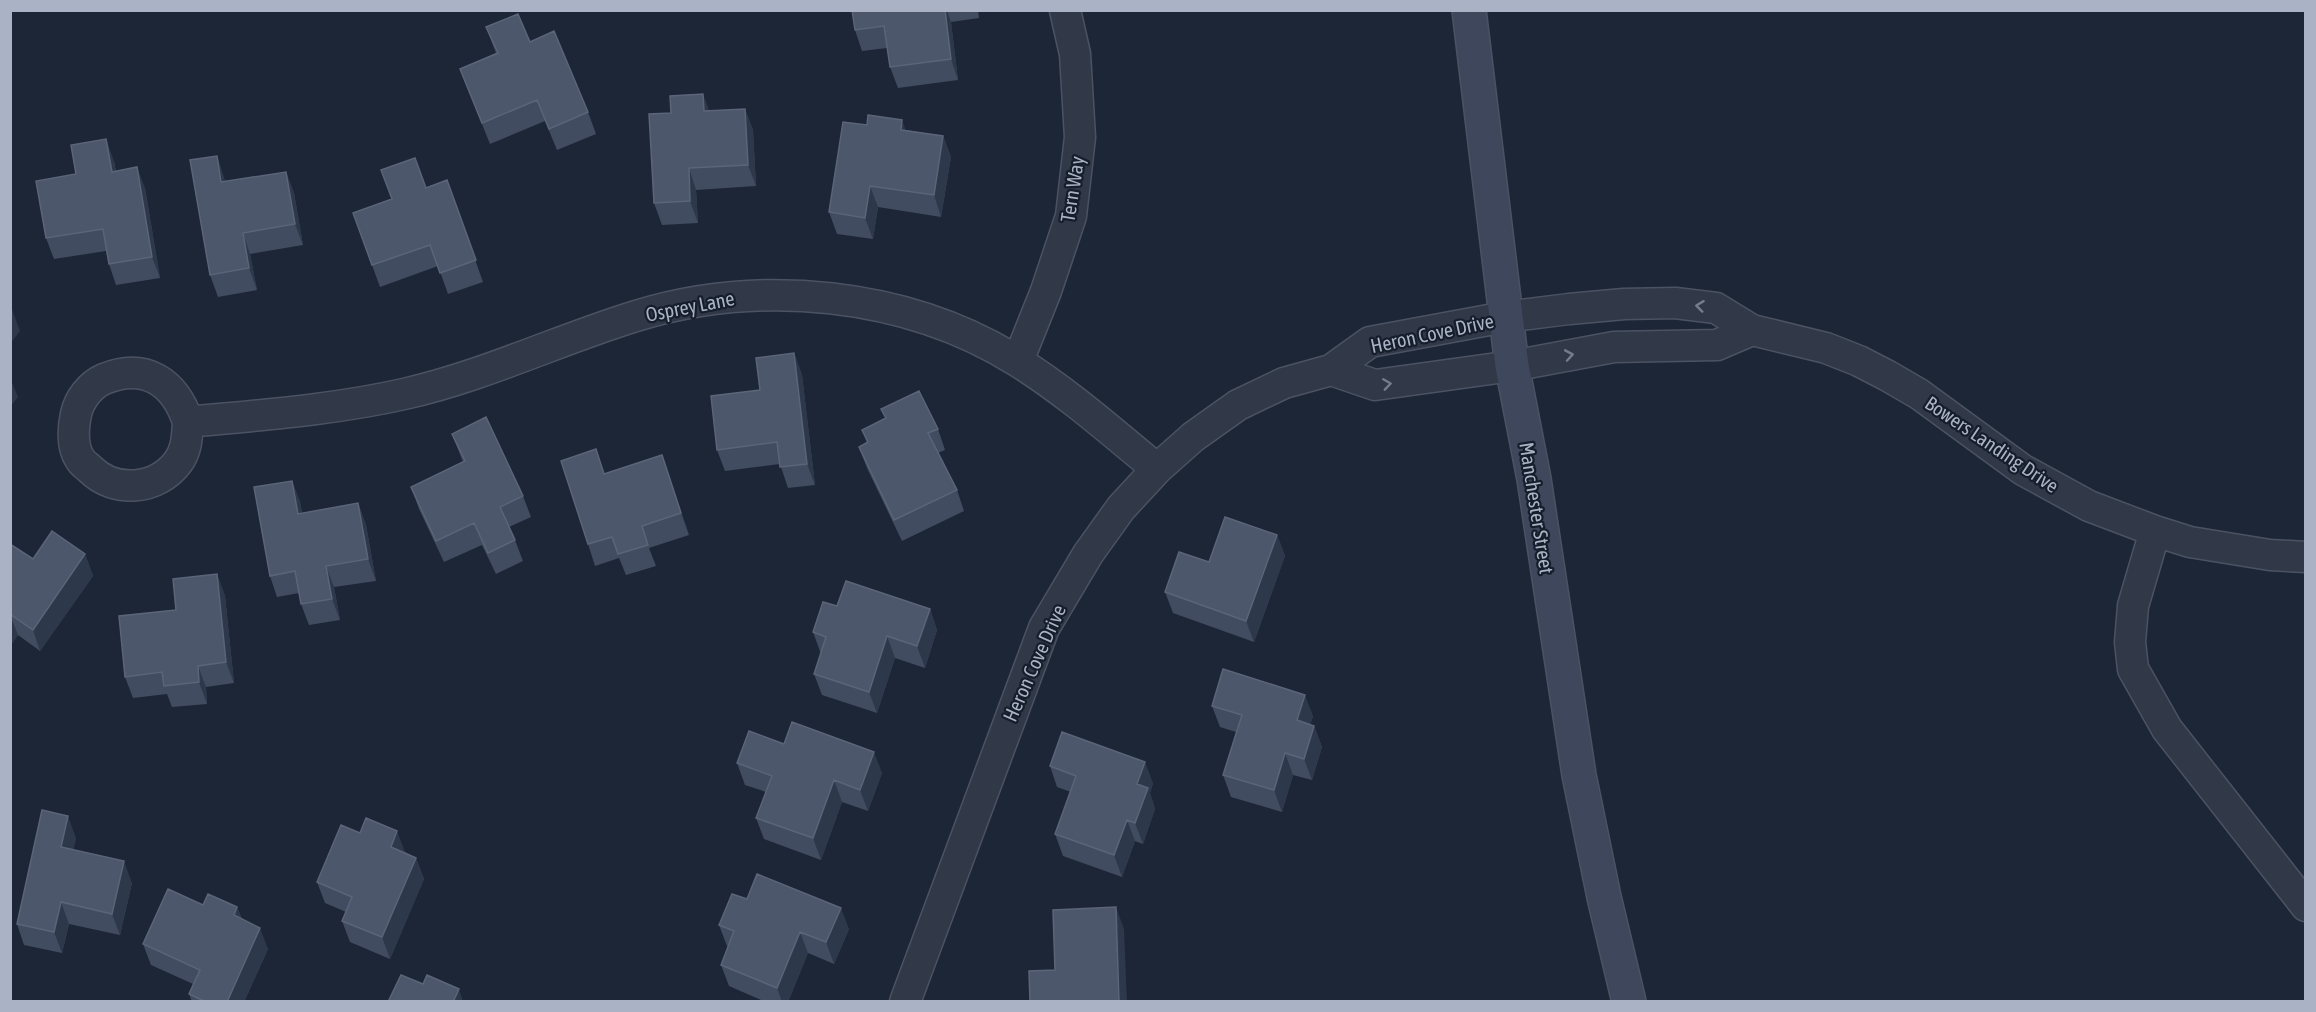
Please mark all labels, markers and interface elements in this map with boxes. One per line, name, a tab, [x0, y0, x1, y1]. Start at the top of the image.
street label: Tern Way	[1055, 154, 1089, 224]
street label: Osprey Lane	[644, 286, 736, 326]
one-way arrow	[1695, 300, 1705, 312]
street label: Heron Cove Drive	[1368, 309, 1496, 357]
one-way arrow	[1564, 349, 1574, 362]
one-way arrow	[1383, 378, 1392, 390]
street label: Bowers Landing Drive	[1921, 391, 2063, 497]
street label: Manchester Street	[1515, 441, 1559, 576]
street label: Heron Cove Drive	[998, 601, 1070, 725]

